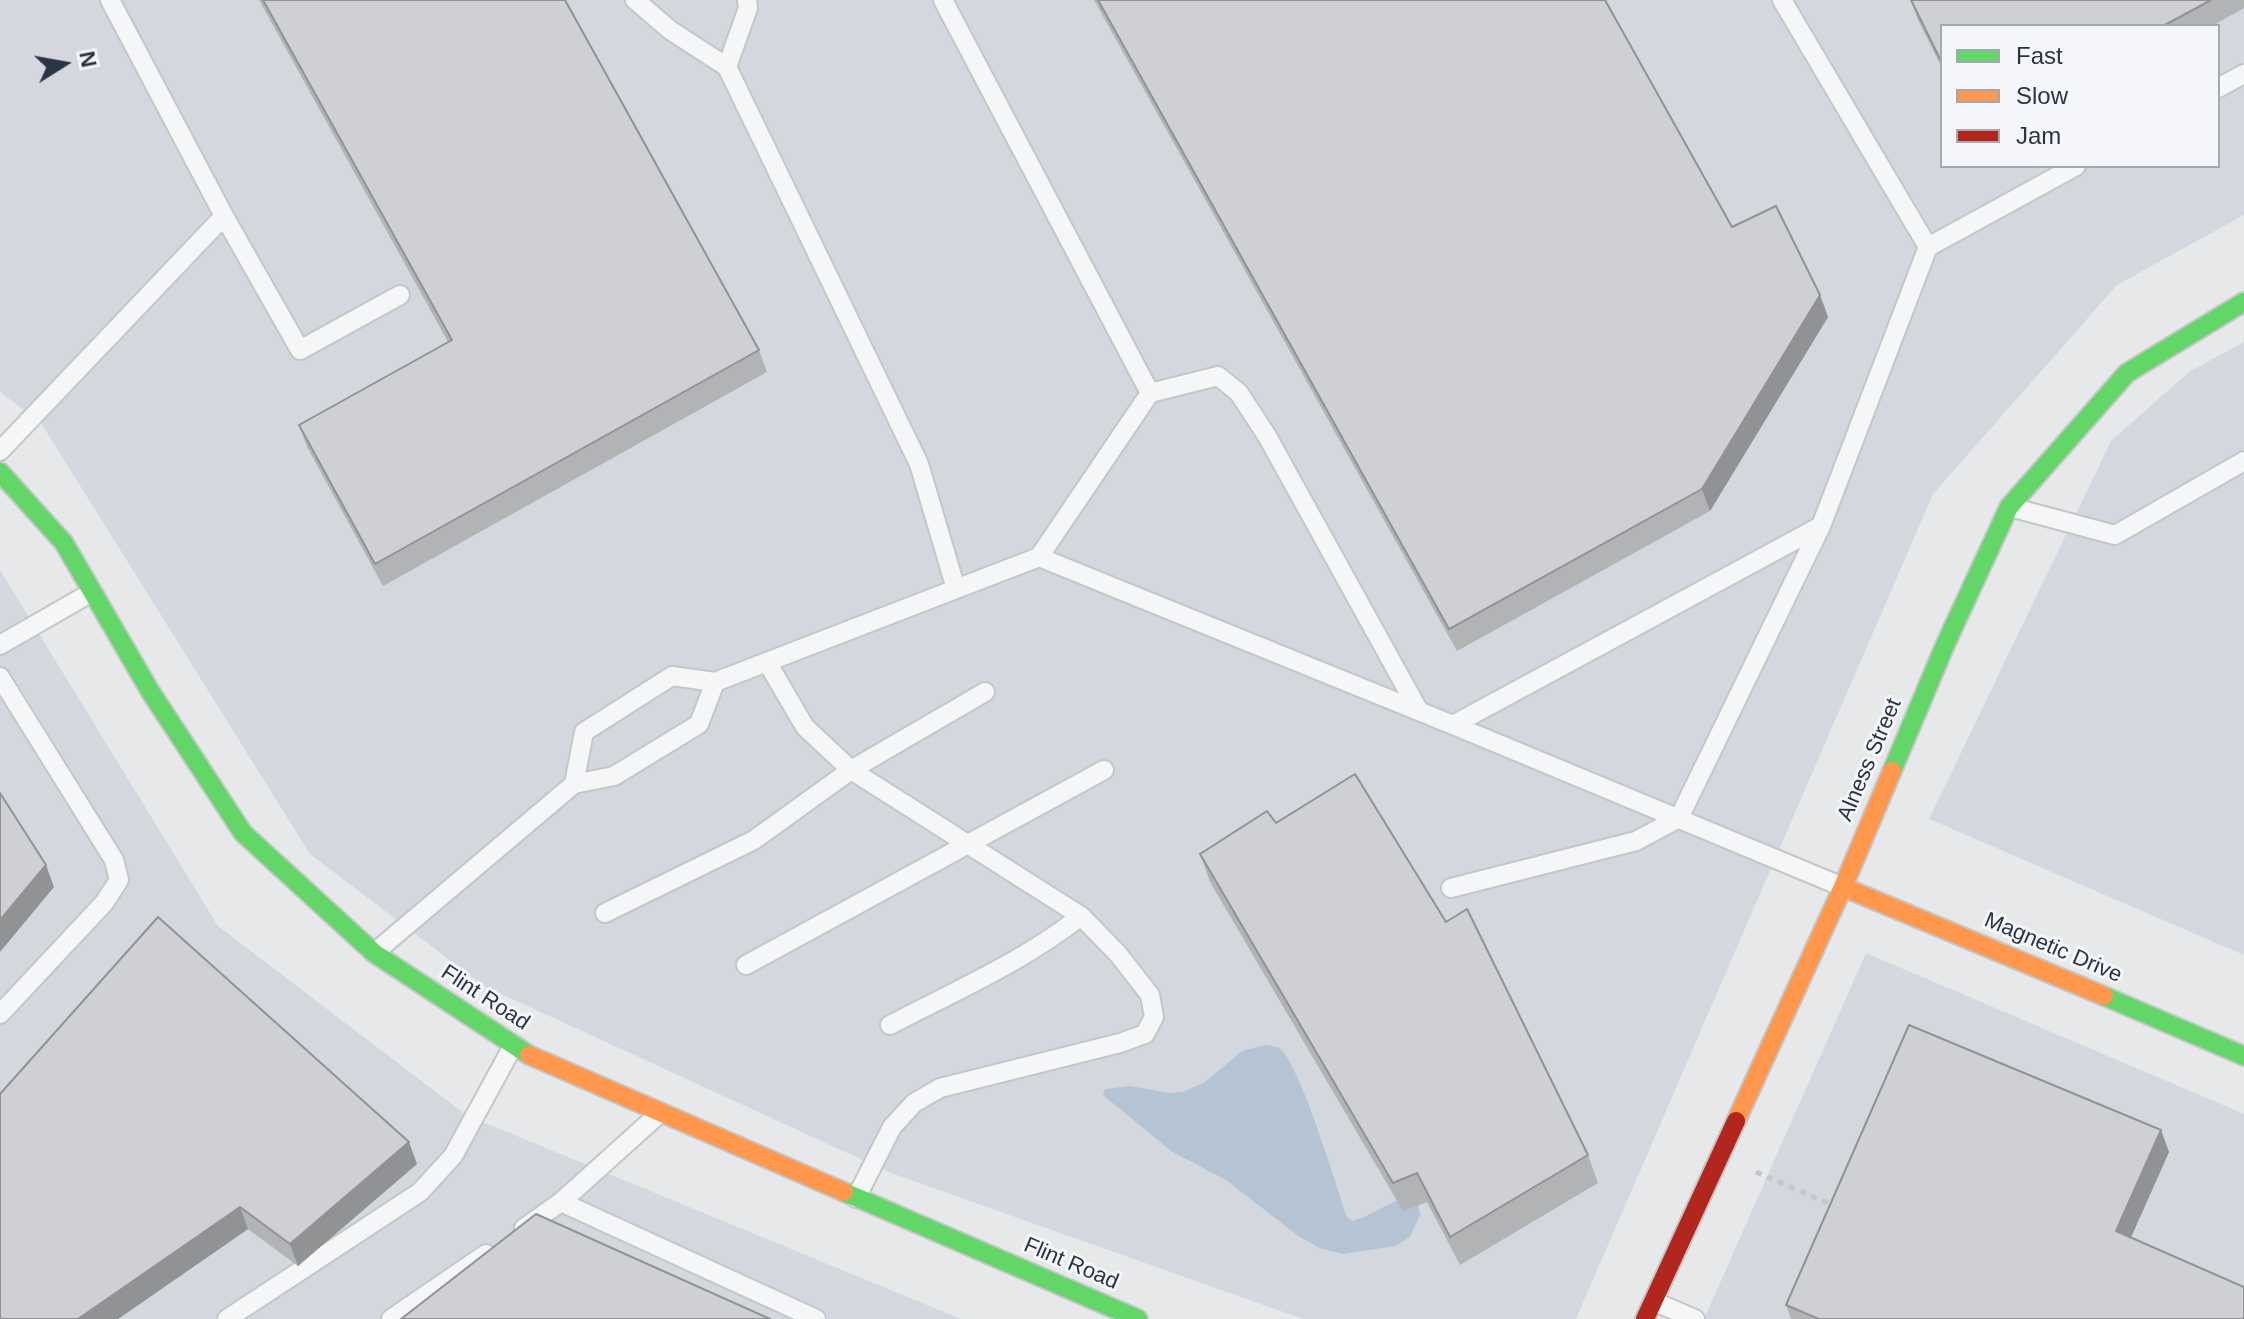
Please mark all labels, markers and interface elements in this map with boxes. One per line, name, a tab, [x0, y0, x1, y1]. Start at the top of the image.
north arrow	[24, 24, 104, 104]
legend	[1940, 24, 2220, 168]
text: Fast	[2016, 42, 2063, 69]
text: N	[74, 49, 102, 70]
text: Slow	[2016, 82, 2068, 109]
text: Jam	[2016, 122, 2061, 149]
street label: Alness Street	[1832, 695, 1908, 825]
street label: Magnetic Drive	[1980, 907, 2126, 989]
street label: Flint Road	[436, 960, 534, 1036]
street label: Flint Road	[1020, 1232, 1122, 1296]

